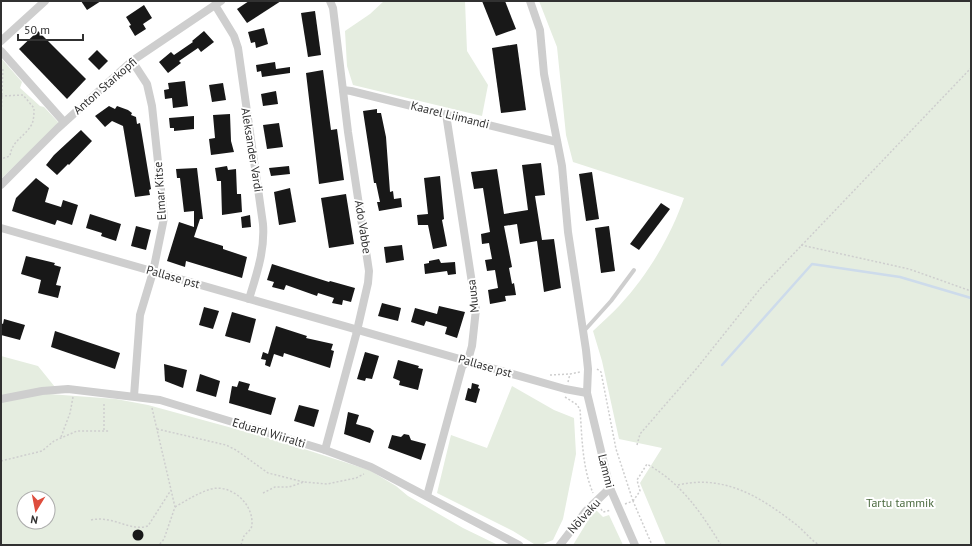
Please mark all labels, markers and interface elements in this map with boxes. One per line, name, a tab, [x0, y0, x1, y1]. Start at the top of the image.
scale bar	[18, 16, 83, 42]
text: 50 m	[24, 22, 50, 37]
street label: Anton Starkopfi	[70, 54, 139, 117]
street label: Kaarel Liimandi	[409, 98, 491, 132]
street label: Aleksander Vardi	[238, 107, 267, 193]
street label: Elmar Kitse	[150, 161, 169, 221]
street label: Ado Vabbe	[352, 199, 375, 255]
street label: Pallase pst	[145, 262, 202, 291]
street label: Muusa	[463, 279, 482, 313]
street label: Pallase pst	[457, 351, 514, 380]
street label: Eduard Wiiralti	[231, 414, 308, 451]
street label: Lammi	[595, 452, 618, 489]
north arrow	[16, 490, 56, 530]
street label: Nõlvaku	[564, 495, 603, 536]
park label: Tartu tammik	[866, 495, 934, 510]
text: N	[29, 512, 39, 527]

